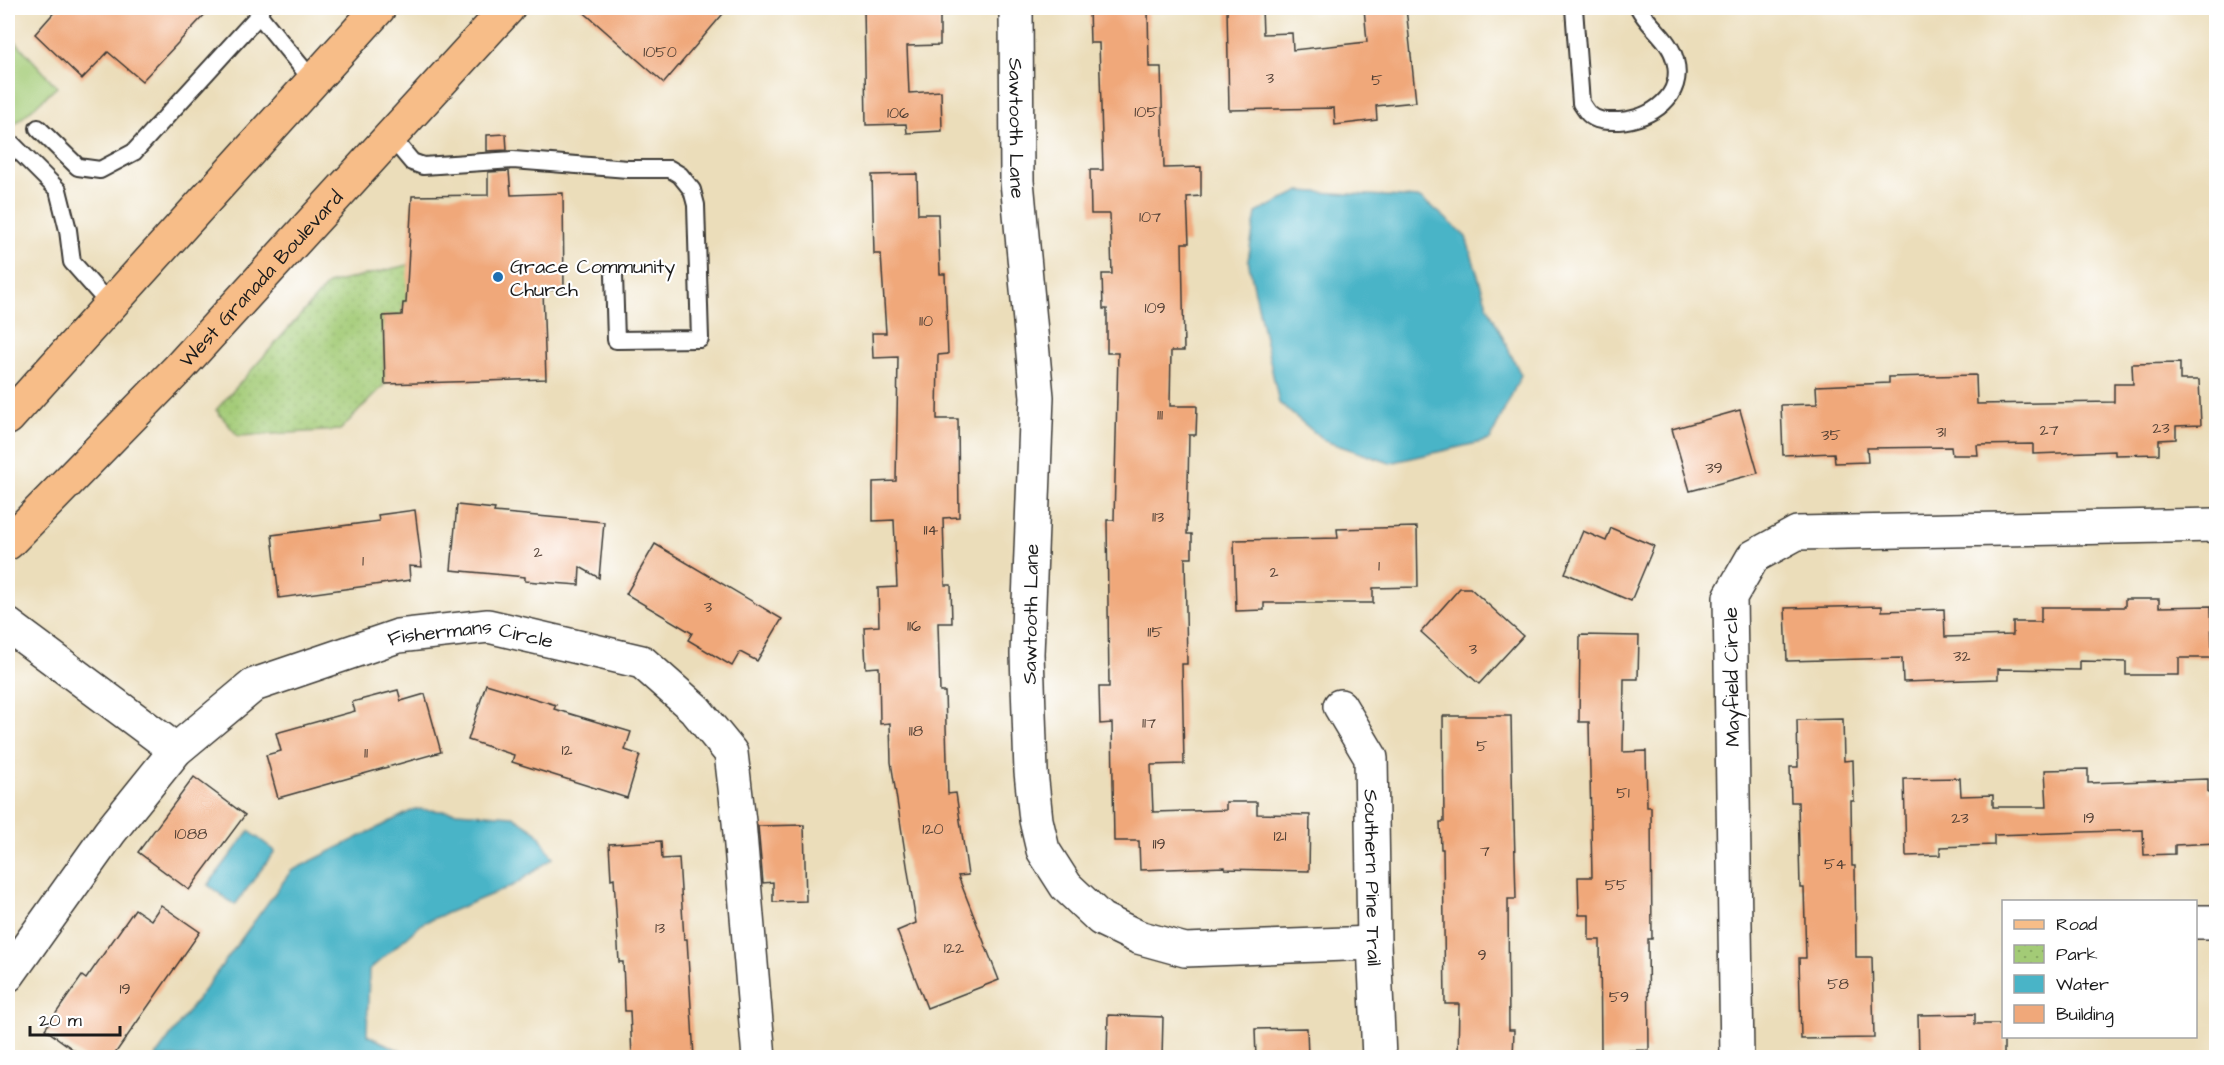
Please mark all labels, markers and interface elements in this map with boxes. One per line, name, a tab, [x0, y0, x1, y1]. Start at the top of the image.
house number: 1050	[643, 41, 677, 63]
street label: Sawtooth Lane	[1001, 58, 1032, 200]
house number: 3	[1266, 67, 1274, 89]
house number: 5	[1371, 69, 1383, 91]
house number: 105	[1134, 101, 1158, 123]
house number: 106	[887, 102, 909, 124]
street label: West Granada Boulevard	[173, 184, 350, 374]
house number: 107	[1139, 206, 1161, 228]
place label: Grace Community Church	[510, 253, 675, 304]
marker: Grace Community Church	[491, 270, 505, 284]
house number: 109	[1144, 297, 1166, 319]
house number: 110	[919, 310, 933, 332]
house number: 111	[1157, 404, 1163, 426]
house number: 23	[2152, 417, 2170, 439]
house number: 27	[2040, 419, 2059, 441]
house number: 31	[1936, 421, 1946, 443]
house number: 35	[1821, 424, 1841, 446]
house number: 39	[1705, 457, 1723, 479]
house number: 113	[1152, 506, 1164, 528]
house number: 114	[924, 519, 939, 541]
house number: 2	[533, 541, 543, 563]
street label: Sawtooth Lane	[1016, 543, 1046, 685]
house number: 1	[362, 550, 364, 572]
house number: 1	[1378, 555, 1380, 577]
house number: 2	[1269, 561, 1279, 583]
house number: 3	[704, 596, 712, 618]
street label: Mayfield Circle	[1717, 607, 1748, 747]
street label: Fishermans Circle	[384, 613, 556, 656]
house number: 116	[907, 615, 921, 637]
house number: 115	[1147, 621, 1163, 643]
house number: 3	[1469, 638, 1477, 660]
house number: 32	[1953, 645, 1971, 667]
house number: 117	[1142, 712, 1156, 734]
house number: 118	[909, 720, 923, 742]
house number: 5	[1476, 735, 1488, 757]
house number: 12	[561, 739, 573, 761]
house number: 11	[364, 742, 368, 764]
house number: 51	[1616, 782, 1630, 804]
street label: Southern Pine Trail	[1357, 789, 1388, 966]
house number: 23	[1951, 807, 1969, 829]
house number: 19	[2083, 807, 2095, 829]
house number: 120	[922, 818, 944, 840]
house number: 1088	[175, 823, 207, 845]
house number: 121	[1273, 825, 1287, 847]
house number: 119	[1152, 833, 1166, 855]
house number: 7	[1480, 840, 1490, 862]
house number: 54	[1824, 853, 1846, 875]
house number: 55	[1605, 874, 1628, 896]
legend	[2002, 900, 2197, 1038]
text: Road	[2056, 912, 2097, 937]
house number: 13	[655, 917, 665, 939]
house number: 122	[944, 937, 964, 959]
text: Park	[2056, 942, 2098, 967]
house number: 9	[1477, 944, 1487, 966]
text: Water	[2056, 972, 2109, 997]
house number: 58	[1827, 973, 1849, 995]
house number: 19	[119, 978, 131, 1000]
house number: 59	[1609, 986, 1629, 1008]
scale bar	[30, 999, 120, 1037]
text: Building	[2056, 1002, 2114, 1028]
text: 20 m	[39, 1008, 82, 1033]

